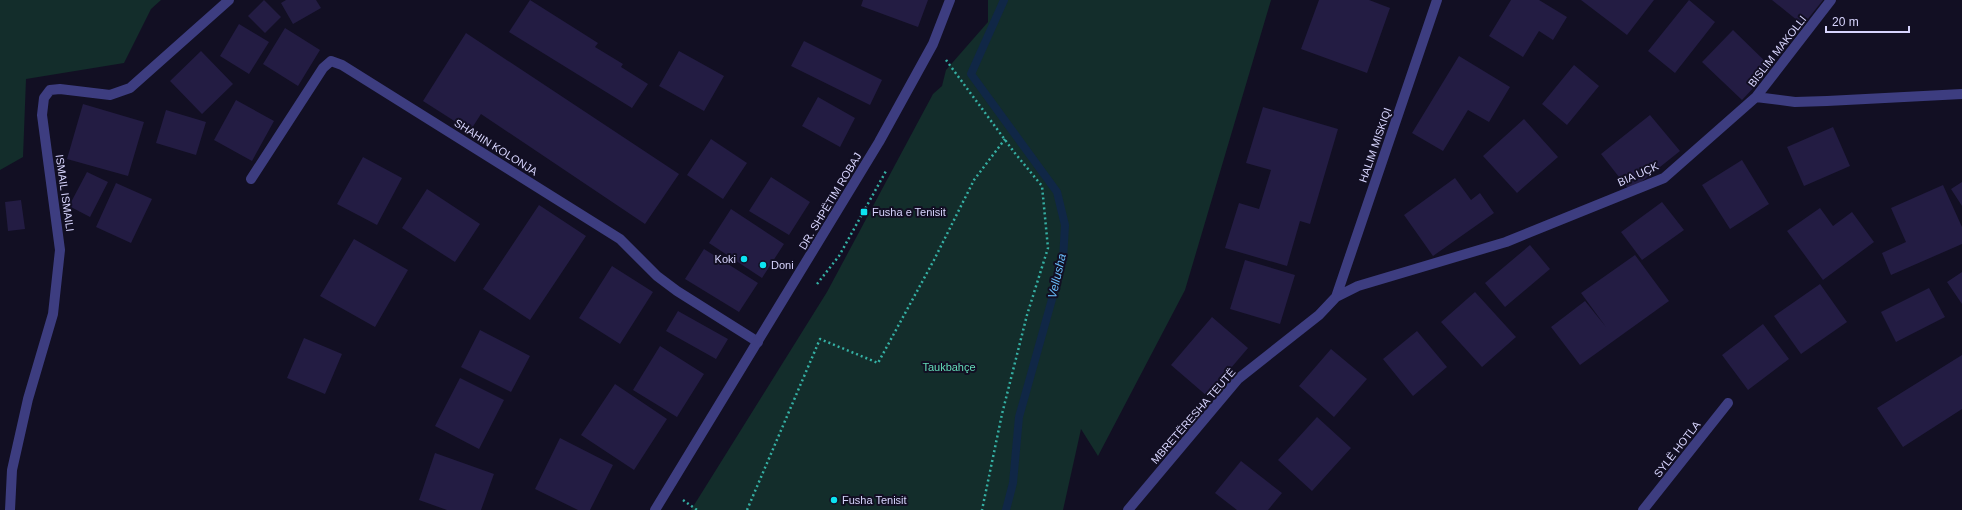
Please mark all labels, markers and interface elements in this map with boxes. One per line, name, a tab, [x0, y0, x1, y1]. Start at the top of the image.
scale bar	[1826, 8, 1909, 34]
street label: BISLIM MAKOLLI	[1746, 13, 1808, 89]
text: 20 m	[1832, 15, 1859, 29]
street label: HALIM MISKIQI	[1357, 106, 1393, 184]
street label: SHAHIN KOLONJA	[452, 116, 540, 178]
street label: DR. SHPËTIM ROBAJ	[796, 150, 864, 252]
street label: ISMAIL ISMAILI	[54, 154, 76, 232]
street label: BIA UÇK	[1616, 159, 1661, 188]
place label: Fusha e Tenisit	[872, 206, 946, 218]
marker: Fusha e Tenisit	[859, 207, 869, 217]
water label: Vellusha	[1045, 252, 1069, 300]
place label: Koki	[715, 253, 736, 265]
marker: Koki	[739, 254, 749, 264]
place label: Doni	[771, 259, 794, 271]
marker: Doni	[758, 260, 768, 270]
park label: Taukbahçe	[922, 361, 976, 373]
street label: MBRETËRESHA TEUTË	[1148, 366, 1238, 466]
street label: SYLË HOTLA	[1651, 418, 1703, 479]
place label: Fusha Tenisit	[842, 494, 907, 506]
marker: Fusha Tenisit	[829, 495, 839, 505]

